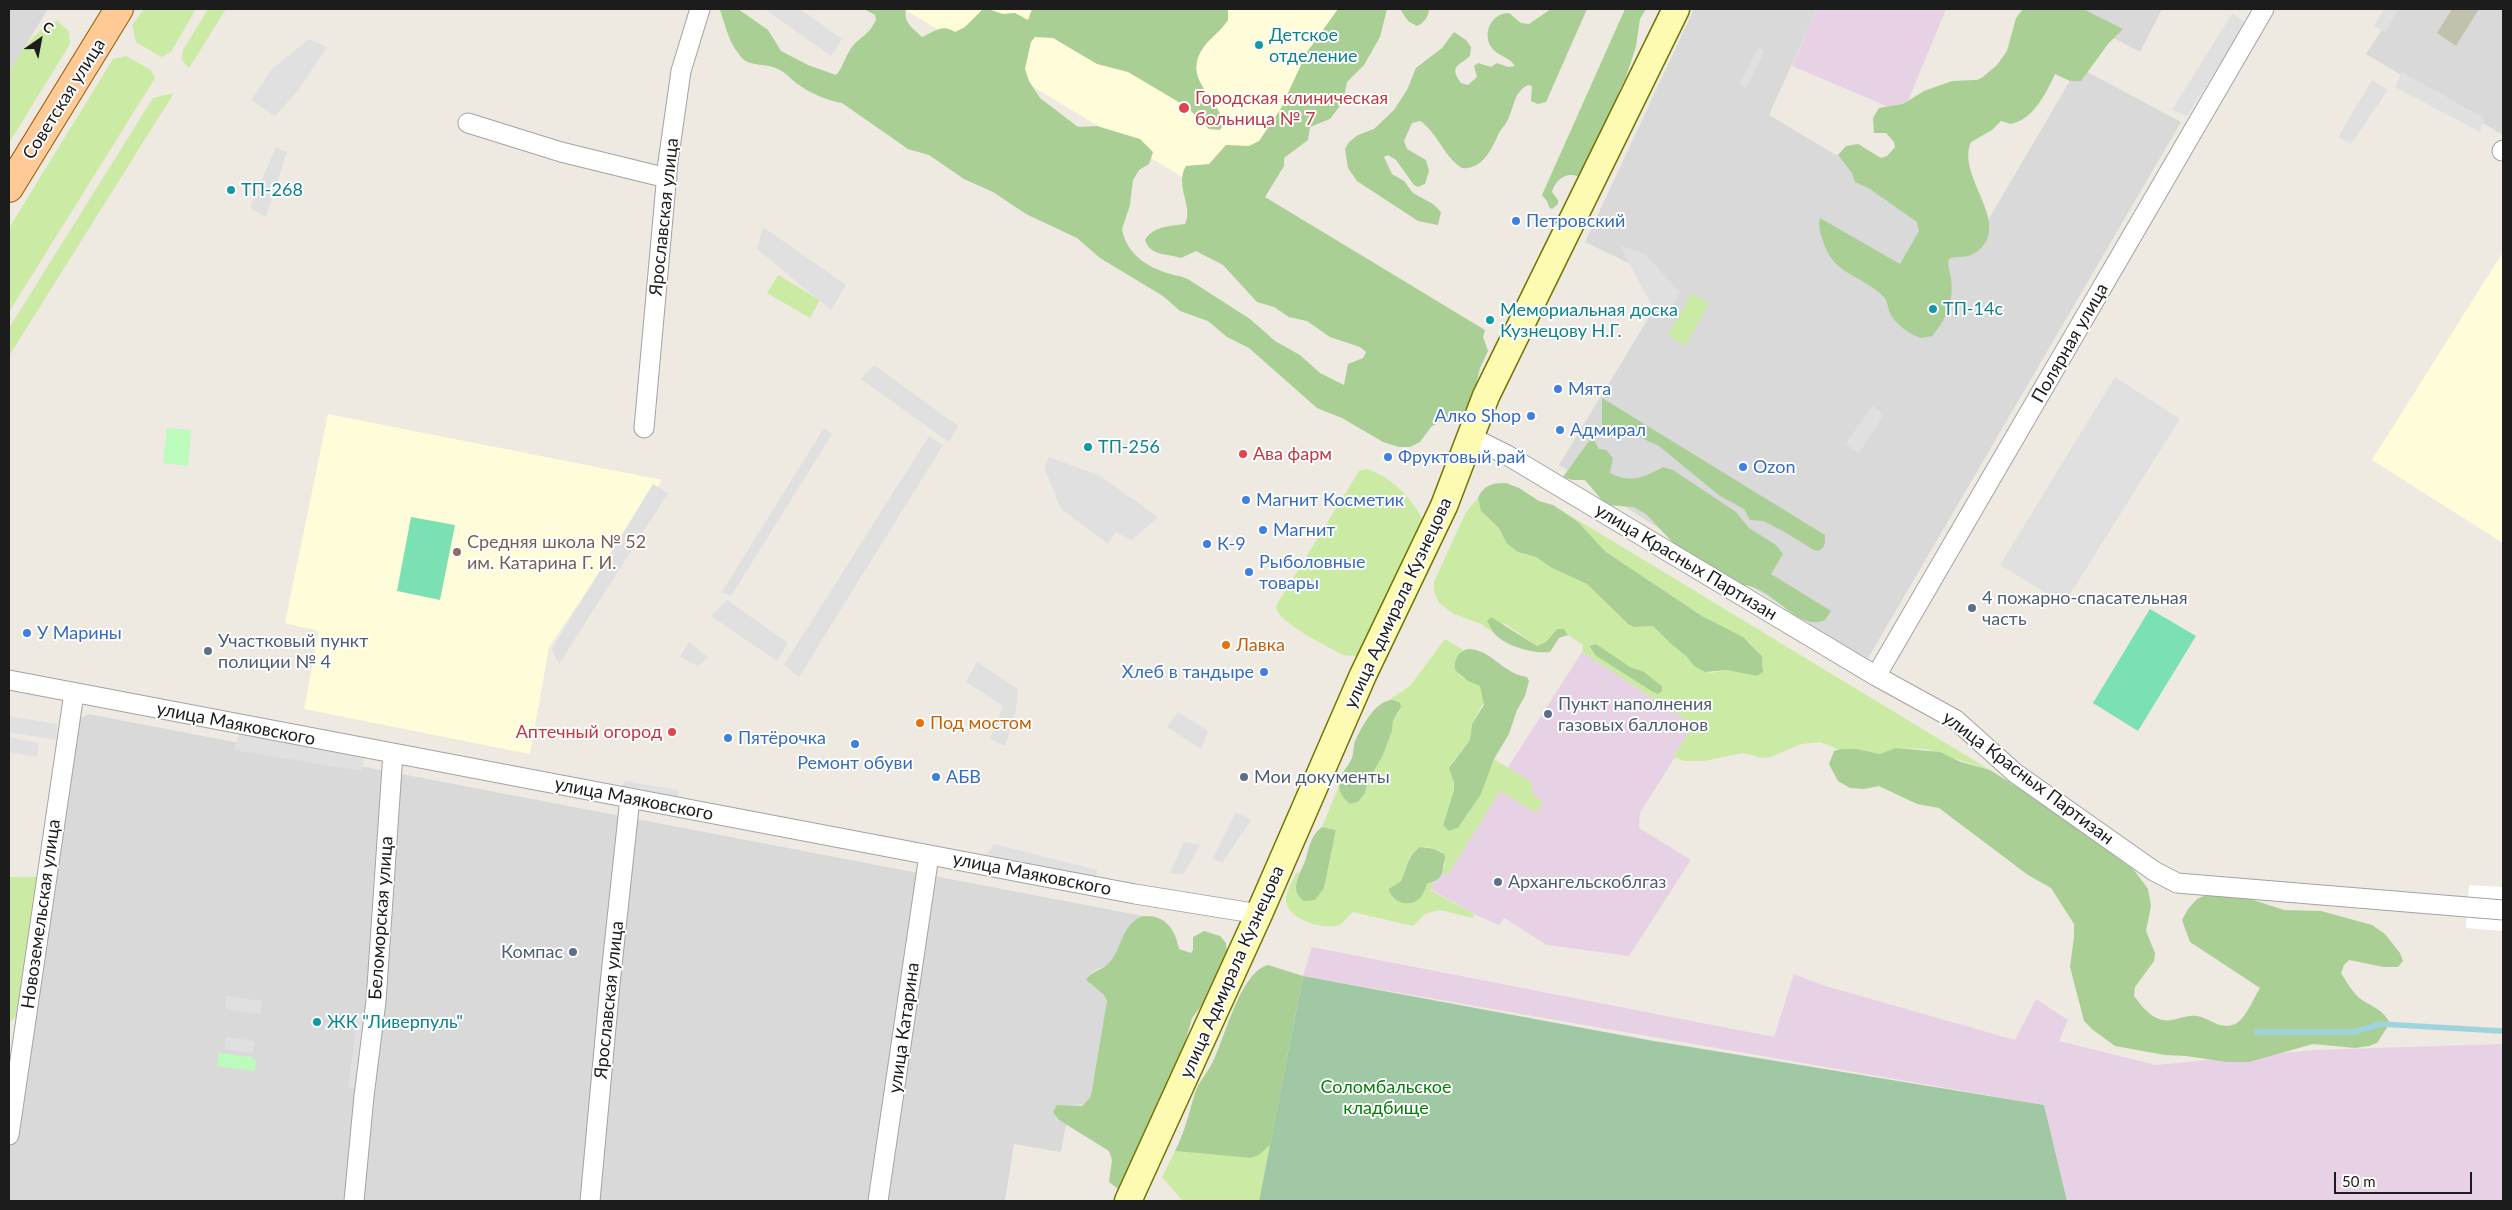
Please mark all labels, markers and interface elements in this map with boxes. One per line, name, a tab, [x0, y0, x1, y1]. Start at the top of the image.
north arrow	[15, 15, 65, 65]
text: С	[40, 17, 57, 37]
place label: Детское отделение	[1269, 24, 1357, 66]
street label: Советская улица	[18, 35, 110, 163]
marker: Детское отделение	[1253, 39, 1265, 51]
place label: Городская клиническая больница № 7	[1195, 87, 1388, 130]
marker: Городская клиническая больница № 7	[1177, 101, 1191, 115]
street label: Ярославская улица	[645, 137, 683, 297]
place label: ТП-268	[241, 179, 303, 201]
marker: ТП-268	[225, 184, 237, 196]
place label: Петровский	[1526, 210, 1625, 232]
marker: Петровский	[1510, 215, 1522, 227]
street label: Полярная улица	[2027, 280, 2113, 406]
place label: ТП-14с	[1943, 298, 2003, 320]
place label: Мемориальная доска Кузнецову Н.Г.	[1500, 299, 1678, 342]
marker: ТП-14с	[1927, 303, 1939, 315]
marker: Мемориальная доска Кузнецову Н.Г.	[1484, 314, 1496, 326]
place label: Мята	[1568, 378, 1611, 400]
marker: Мята	[1552, 383, 1564, 395]
place label: Алко Shop	[1434, 405, 1521, 427]
marker: Алко Shop	[1525, 410, 1537, 422]
place label: Адмирал	[1570, 419, 1646, 441]
marker: Адмирал	[1554, 424, 1566, 436]
place label: ТП-256	[1098, 436, 1160, 458]
marker: ТП-256	[1082, 441, 1094, 453]
place label: Ава фарм	[1253, 443, 1332, 465]
place label: Фруктовый рай	[1398, 446, 1526, 468]
marker: Ава фарм	[1237, 448, 1249, 460]
marker: Фруктовый рай	[1382, 451, 1394, 463]
place label: Ozon	[1753, 456, 1795, 478]
marker: Ozon	[1737, 461, 1749, 473]
place label: Магнит Косметик	[1256, 489, 1404, 511]
marker: Магнит Косметик	[1240, 494, 1252, 506]
street label: улица Адмирала Кузнецова	[1340, 494, 1456, 712]
street label: улица Красных Партизан	[1591, 499, 1781, 625]
place label: Магнит	[1273, 519, 1335, 541]
marker: Магнит	[1257, 524, 1269, 536]
place label: Средняя школа № 52 им. Катарина Г. И.	[467, 531, 646, 574]
place label: К-9	[1217, 533, 1246, 555]
marker: К-9	[1201, 538, 1213, 550]
marker: Средняя школа № 52 им. Катарина Г. И.	[451, 546, 463, 558]
place label: Рыболовные товары	[1259, 551, 1365, 594]
marker: Рыболовные товары	[1243, 566, 1255, 578]
place label: 4 пожарно-спасательная часть	[1982, 587, 2188, 630]
marker: 4 пожарно-спасательная часть	[1966, 602, 1978, 614]
place label: У Марины	[37, 622, 122, 644]
marker: У Марины	[21, 627, 33, 639]
place label: Участковый пункт полиции № 4	[218, 630, 368, 672]
place label: Лавка	[1236, 634, 1285, 656]
marker: Лавка	[1220, 639, 1232, 651]
marker: Участковый пункт полиции № 4	[202, 645, 214, 657]
place label: Хлеб в тандыре	[1122, 661, 1254, 683]
marker: Хлеб в тандыре	[1258, 666, 1270, 678]
place label: Пункт наполнения газовых баллонов	[1558, 693, 1712, 736]
street label: улица Маяковского	[155, 698, 317, 750]
street label: улица Красных Партизан	[1938, 707, 2118, 849]
marker: Пункт наполнения газовых баллонов	[1542, 708, 1554, 720]
place label: Под мостом	[930, 712, 1032, 734]
marker: Под мостом	[914, 717, 926, 729]
place label: Аптечный огород	[516, 721, 662, 743]
marker: Аптечный огород	[666, 726, 678, 738]
place label: Пятёрочка	[738, 727, 826, 749]
marker: Пятёрочка	[722, 732, 734, 744]
marker: Ремонт обуви	[849, 738, 861, 750]
place label: Ремонт обуви	[797, 752, 913, 774]
place label: АБВ	[946, 766, 981, 788]
place label: Мои документы	[1254, 766, 1390, 788]
marker: АБВ	[930, 771, 942, 783]
marker: Мои документы	[1238, 771, 1250, 783]
street label: улица Маяковского	[553, 773, 715, 825]
street label: Новоземельская улица	[17, 818, 65, 1010]
street label: Беломорская улица	[365, 836, 397, 1000]
street label: улица Маяковского	[951, 848, 1113, 900]
street label: улица Адмирала Кузнецова	[1175, 862, 1289, 1082]
place label: Архангельскоблгаз	[1508, 871, 1666, 893]
marker: Архангельскоблгаз	[1492, 876, 1504, 888]
street label: Ярославская улица	[590, 920, 628, 1080]
place label: Компас	[501, 941, 563, 963]
marker: Компас	[567, 946, 579, 958]
street label: улица Катарина	[884, 961, 924, 1095]
place label: ЖК "Ливерпуль"	[327, 1011, 463, 1033]
marker: ЖК "Ливерпуль"	[311, 1016, 323, 1028]
park label: Соломбальское кладбище	[1320, 1076, 1452, 1118]
scale bar	[2337, 1162, 2474, 1194]
text: 50 m	[2342, 1172, 2376, 1190]

